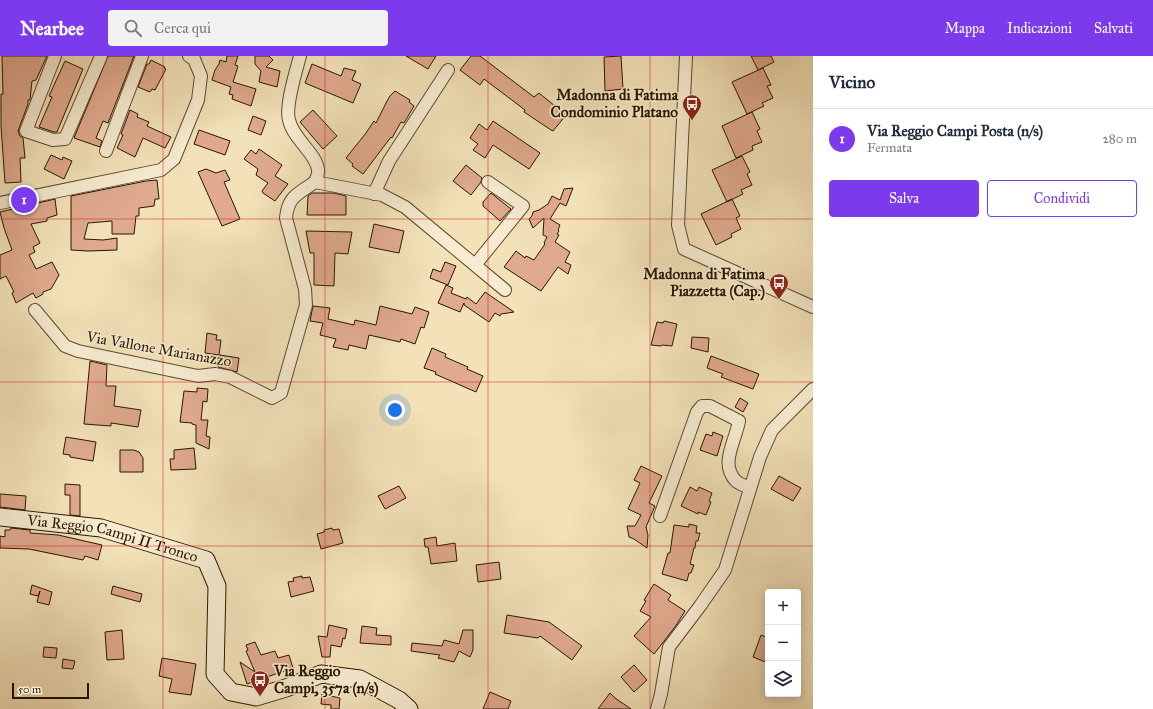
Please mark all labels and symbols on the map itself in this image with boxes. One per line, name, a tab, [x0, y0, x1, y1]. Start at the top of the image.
place label: Madonna di Fatima Condominio Platano	[551, 86, 679, 121]
bus stop icon: Madonna di Fatima Condominio Platano	[681, 93, 703, 121]
pin: 1	[11, 185, 37, 215]
place label: Madonna di Fatima Piazzetta (Cap.)	[643, 265, 766, 301]
bus stop icon: Madonna di Fatima Piazzetta (Cap.)	[768, 272, 790, 300]
street label: Via Vallone Marianazzo	[84, 327, 233, 371]
your location	[385, 400, 405, 420]
street label: Via Reggio Campi II Tronco	[25, 511, 201, 566]
place label: Via Reggio Campi, 357a (n/s)	[273, 662, 378, 698]
bus stop icon: Via Reggio Campi, 357a (n/s)	[249, 669, 271, 697]
scale bar	[12, 681, 89, 700]

